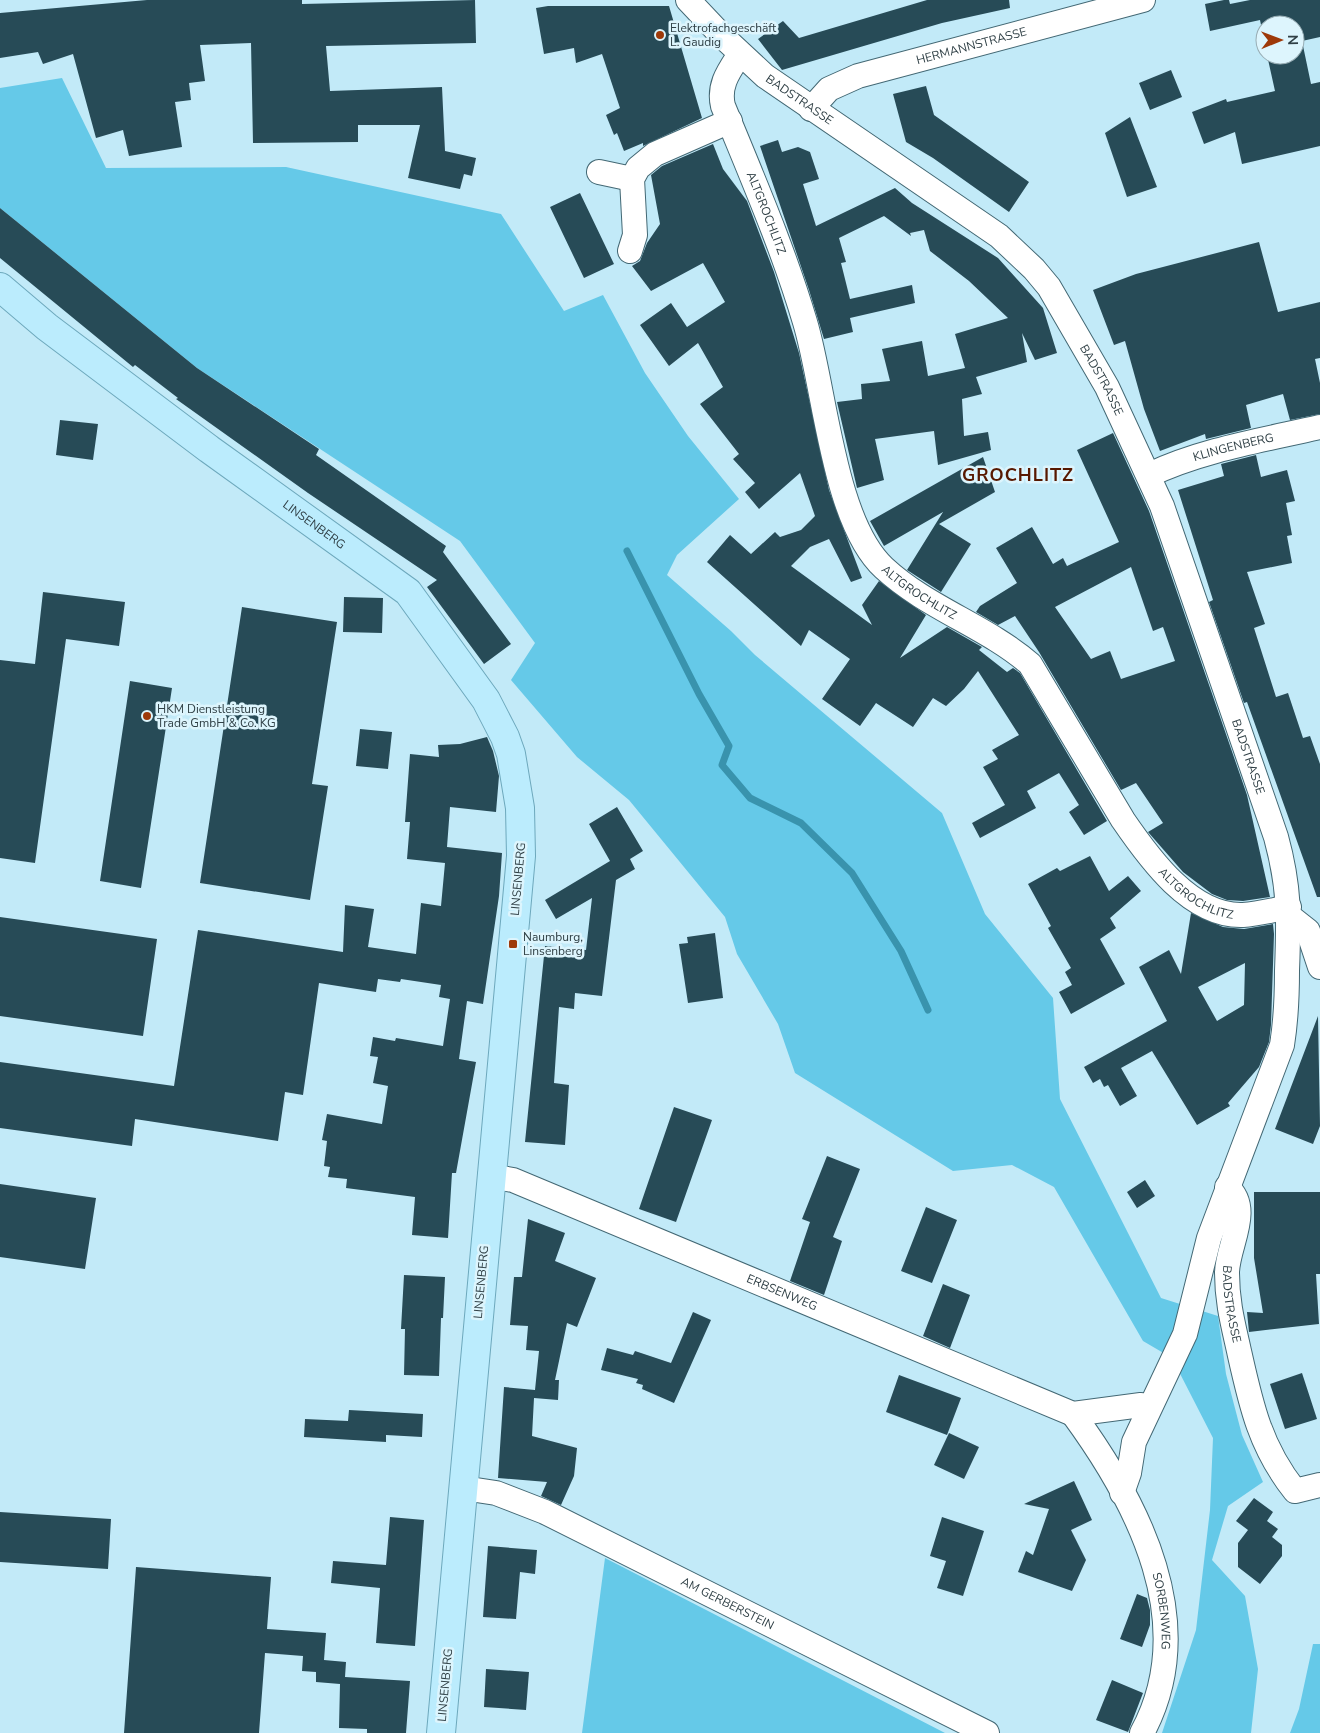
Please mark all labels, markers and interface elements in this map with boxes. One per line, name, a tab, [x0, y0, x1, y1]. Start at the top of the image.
north arrow	[1255, 15, 1305, 65]
place label: Elektrofachgeschäft L. Gaudig	[670, 20, 777, 50]
street label: HERMANNSTRASSE	[914, 23, 1028, 68]
marker: Elektrofachgeschäft L. Gaudig	[654, 29, 666, 41]
text: N	[1283, 34, 1302, 45]
street label: BADSTRASSE	[763, 71, 836, 128]
street label: ALTGROCHLITZ	[743, 169, 790, 256]
street label: BADSTRASSE	[1076, 341, 1127, 418]
street label: KLINGENBERG	[1191, 429, 1275, 465]
district label: GROCHLITZ	[962, 463, 1074, 487]
street label: LINSENBERG	[280, 497, 349, 553]
street label: ALTGROCHLITZ	[878, 561, 960, 623]
place label: HKM Dienstleistung Trade GmbH & Co. KG	[157, 701, 276, 731]
marker: HKM Dienstleistung Trade GmbH & Co. KG	[141, 710, 153, 722]
street label: BADSTRASSE	[1228, 717, 1269, 796]
street label: LINSENBERG	[507, 842, 529, 916]
street label: ALTGROCHLITZ	[1155, 864, 1235, 923]
place label: Naumburg, Linsenberg	[523, 929, 583, 959]
marker: Naumburg, Linsenberg	[507, 938, 519, 950]
street label: LINSENBERG	[470, 1245, 492, 1319]
street label: BADSTRASSE	[1219, 1265, 1245, 1344]
street label: ERBSENWEG	[744, 1271, 820, 1314]
street label: SORBENWEG	[1149, 1571, 1174, 1650]
street label: AM GERBERSTEIN	[678, 1573, 777, 1633]
street label: LINSENBERG	[434, 1648, 456, 1722]

